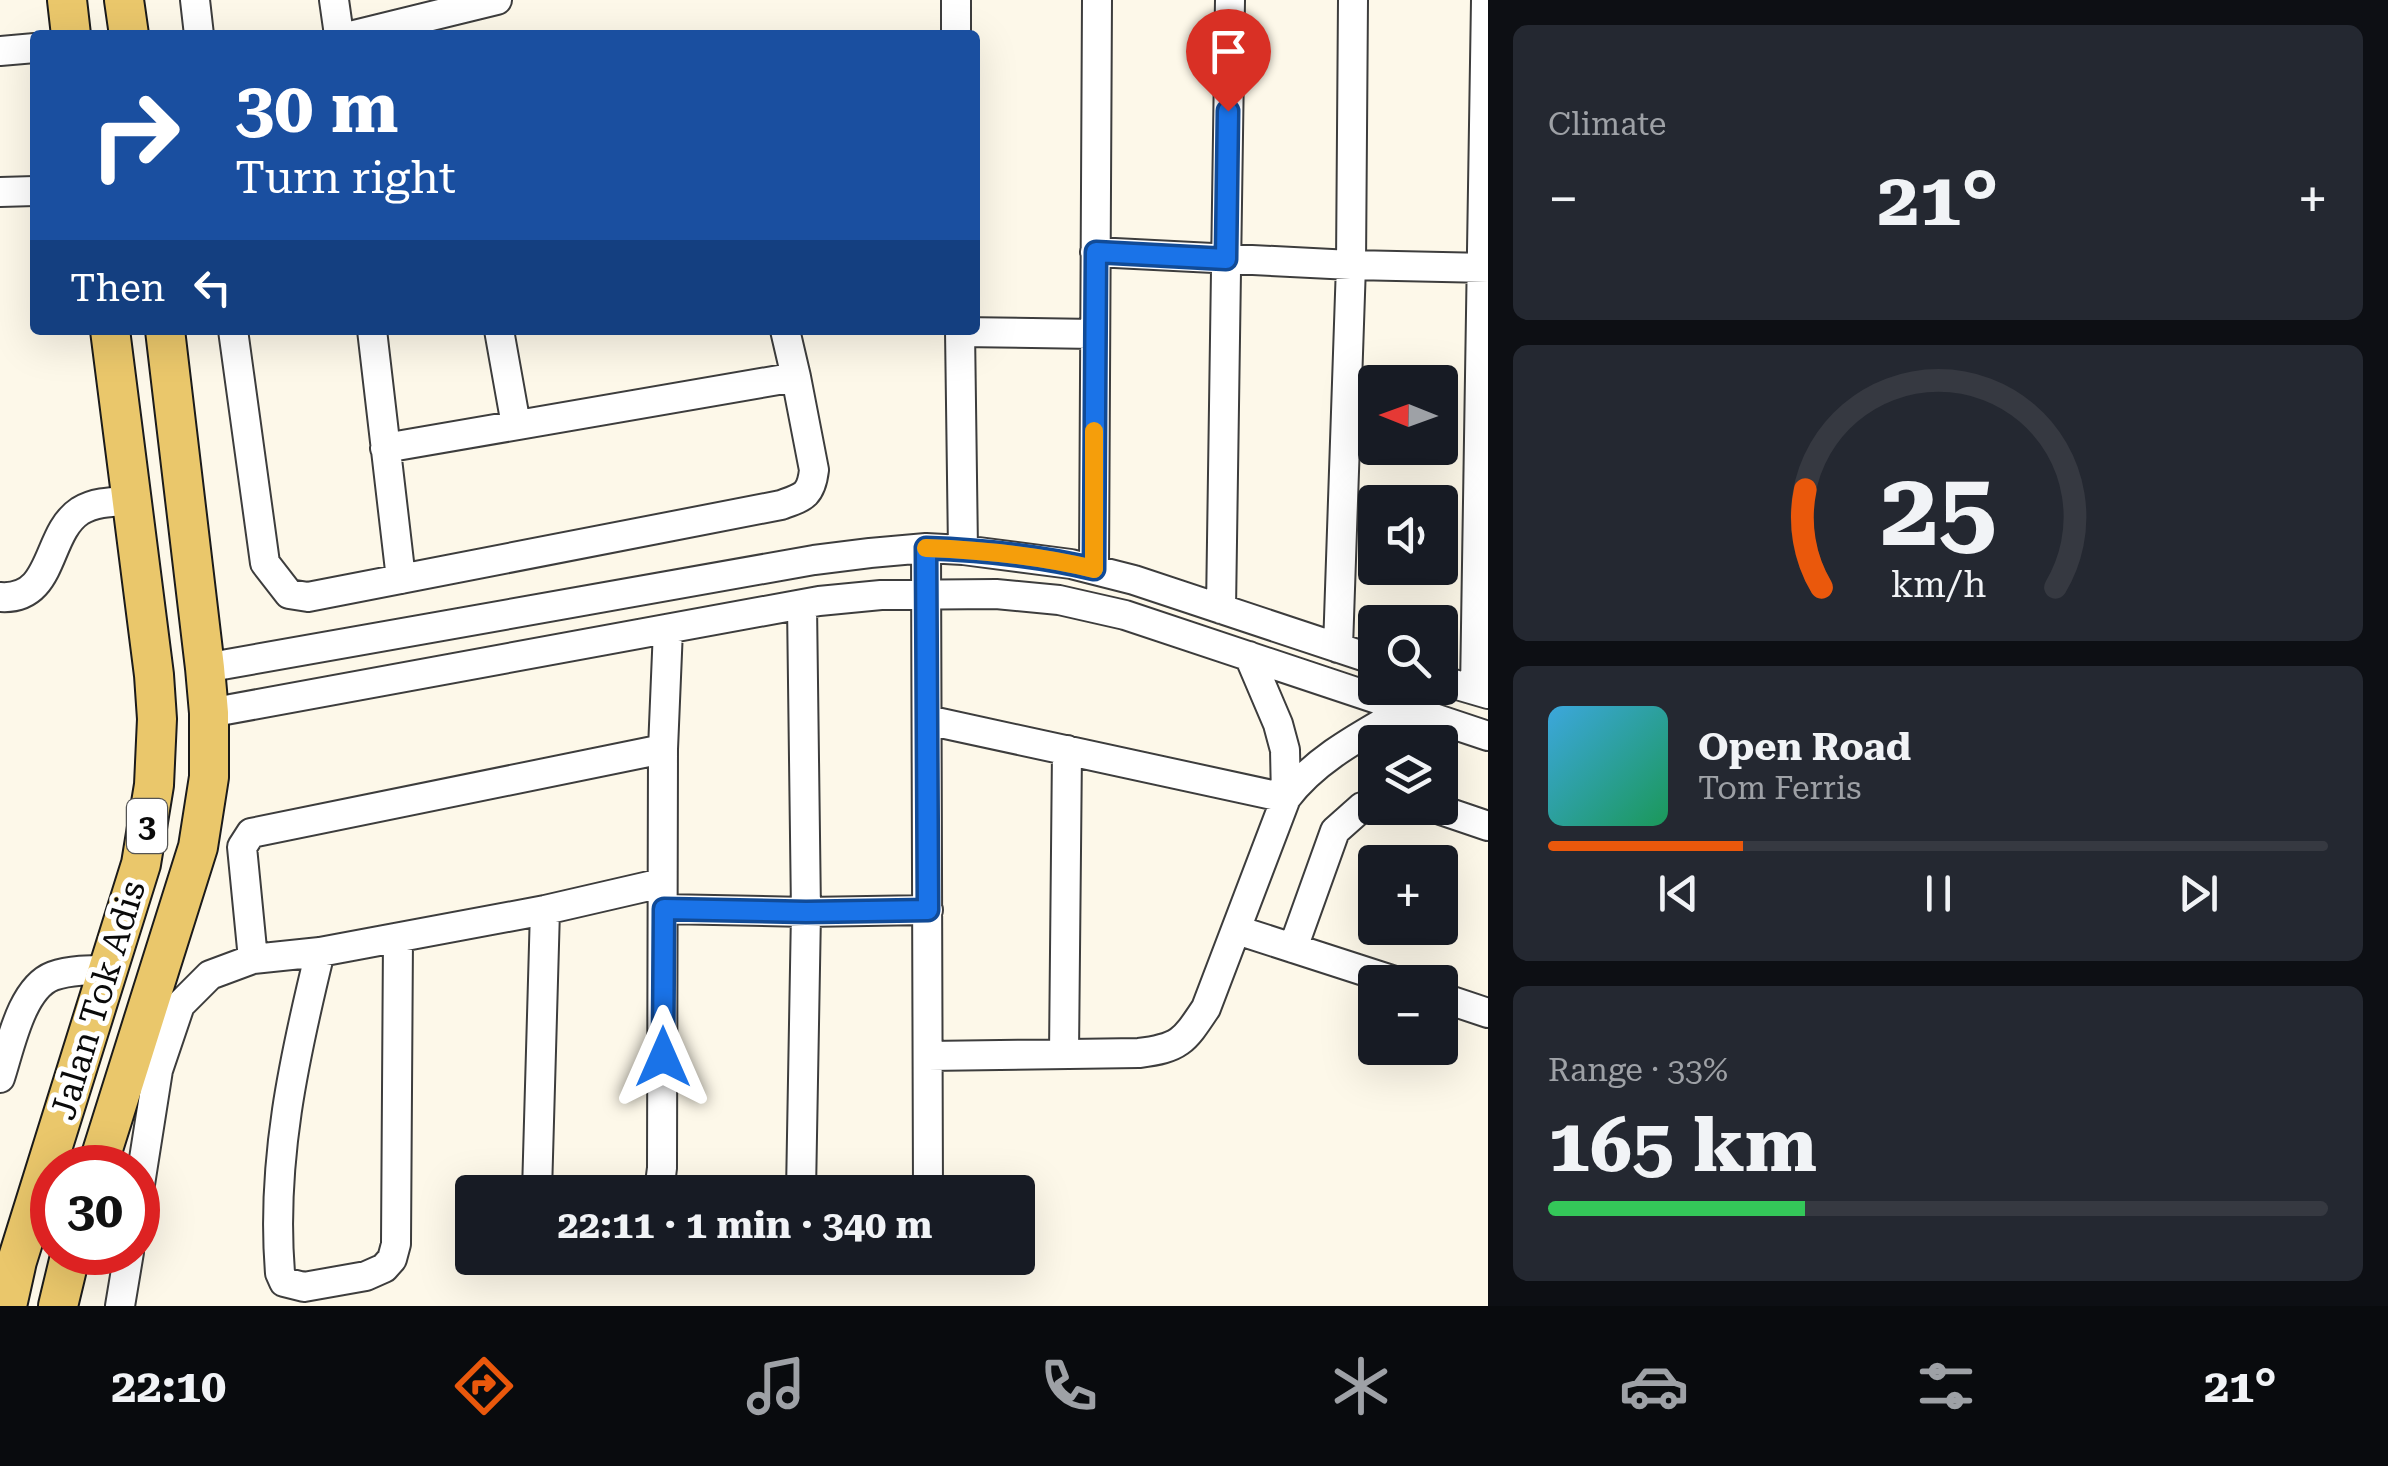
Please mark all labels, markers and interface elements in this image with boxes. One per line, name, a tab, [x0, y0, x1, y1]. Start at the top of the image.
pin	[1186, 9, 1271, 112]
icon: arrive	[1201, 24, 1256, 79]
text: 30 m	[235, 67, 399, 149]
icon: right	[70, 70, 200, 200]
text: Climate	[1548, 105, 1666, 143]
text: Turn right	[235, 151, 456, 204]
text: 21°	[1877, 155, 1999, 243]
text: −	[1548, 167, 1579, 231]
text: +	[2297, 167, 2328, 231]
icon: left	[185, 260, 240, 315]
text: Then	[70, 266, 165, 310]
north arrow	[1358, 365, 1458, 465]
map controls	[1358, 365, 1458, 1065]
text: 25	[1880, 449, 1996, 570]
button: sound	[1358, 485, 1458, 585]
text: km/h	[1890, 564, 1986, 606]
button: search	[1358, 605, 1458, 705]
button: layers	[1358, 725, 1458, 825]
text: Open Road	[1698, 725, 1911, 769]
text: Tom Ferris	[1698, 769, 1861, 807]
road number: 3	[127, 799, 167, 853]
button: +	[1358, 845, 1458, 945]
icon: previous	[1651, 866, 1706, 921]
icon: pause	[1911, 866, 1966, 921]
icon: next	[2171, 866, 2226, 921]
street label: Jalan Tok Adis	[43, 876, 154, 1125]
button: −	[1358, 965, 1458, 1065]
position arrow	[611, 1005, 715, 1109]
text: Range · 33%	[1548, 1051, 1728, 1089]
text: 165 km	[1548, 1101, 1817, 1189]
speed limit sign: 30	[30, 1145, 160, 1275]
text: 22:11 · 1 min · 340 m	[558, 1203, 932, 1247]
icon: directions	[449, 1351, 519, 1421]
icon: music	[741, 1351, 811, 1421]
icon: phone	[1034, 1351, 1104, 1421]
icon: climate	[1326, 1351, 1396, 1421]
icon: car	[1619, 1351, 1689, 1421]
icon: filters	[1911, 1351, 1981, 1421]
text: 22:10	[111, 1360, 226, 1413]
text: 21°	[2204, 1360, 2277, 1413]

